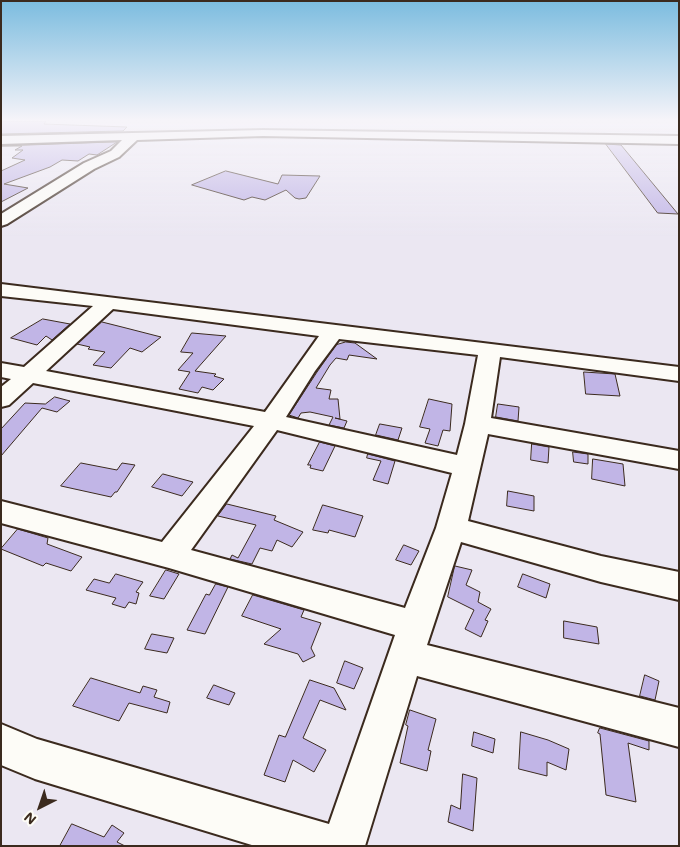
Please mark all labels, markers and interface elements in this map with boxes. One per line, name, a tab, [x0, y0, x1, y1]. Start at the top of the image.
north arrow	[15, 782, 65, 832]
text: N	[20, 808, 40, 829]

